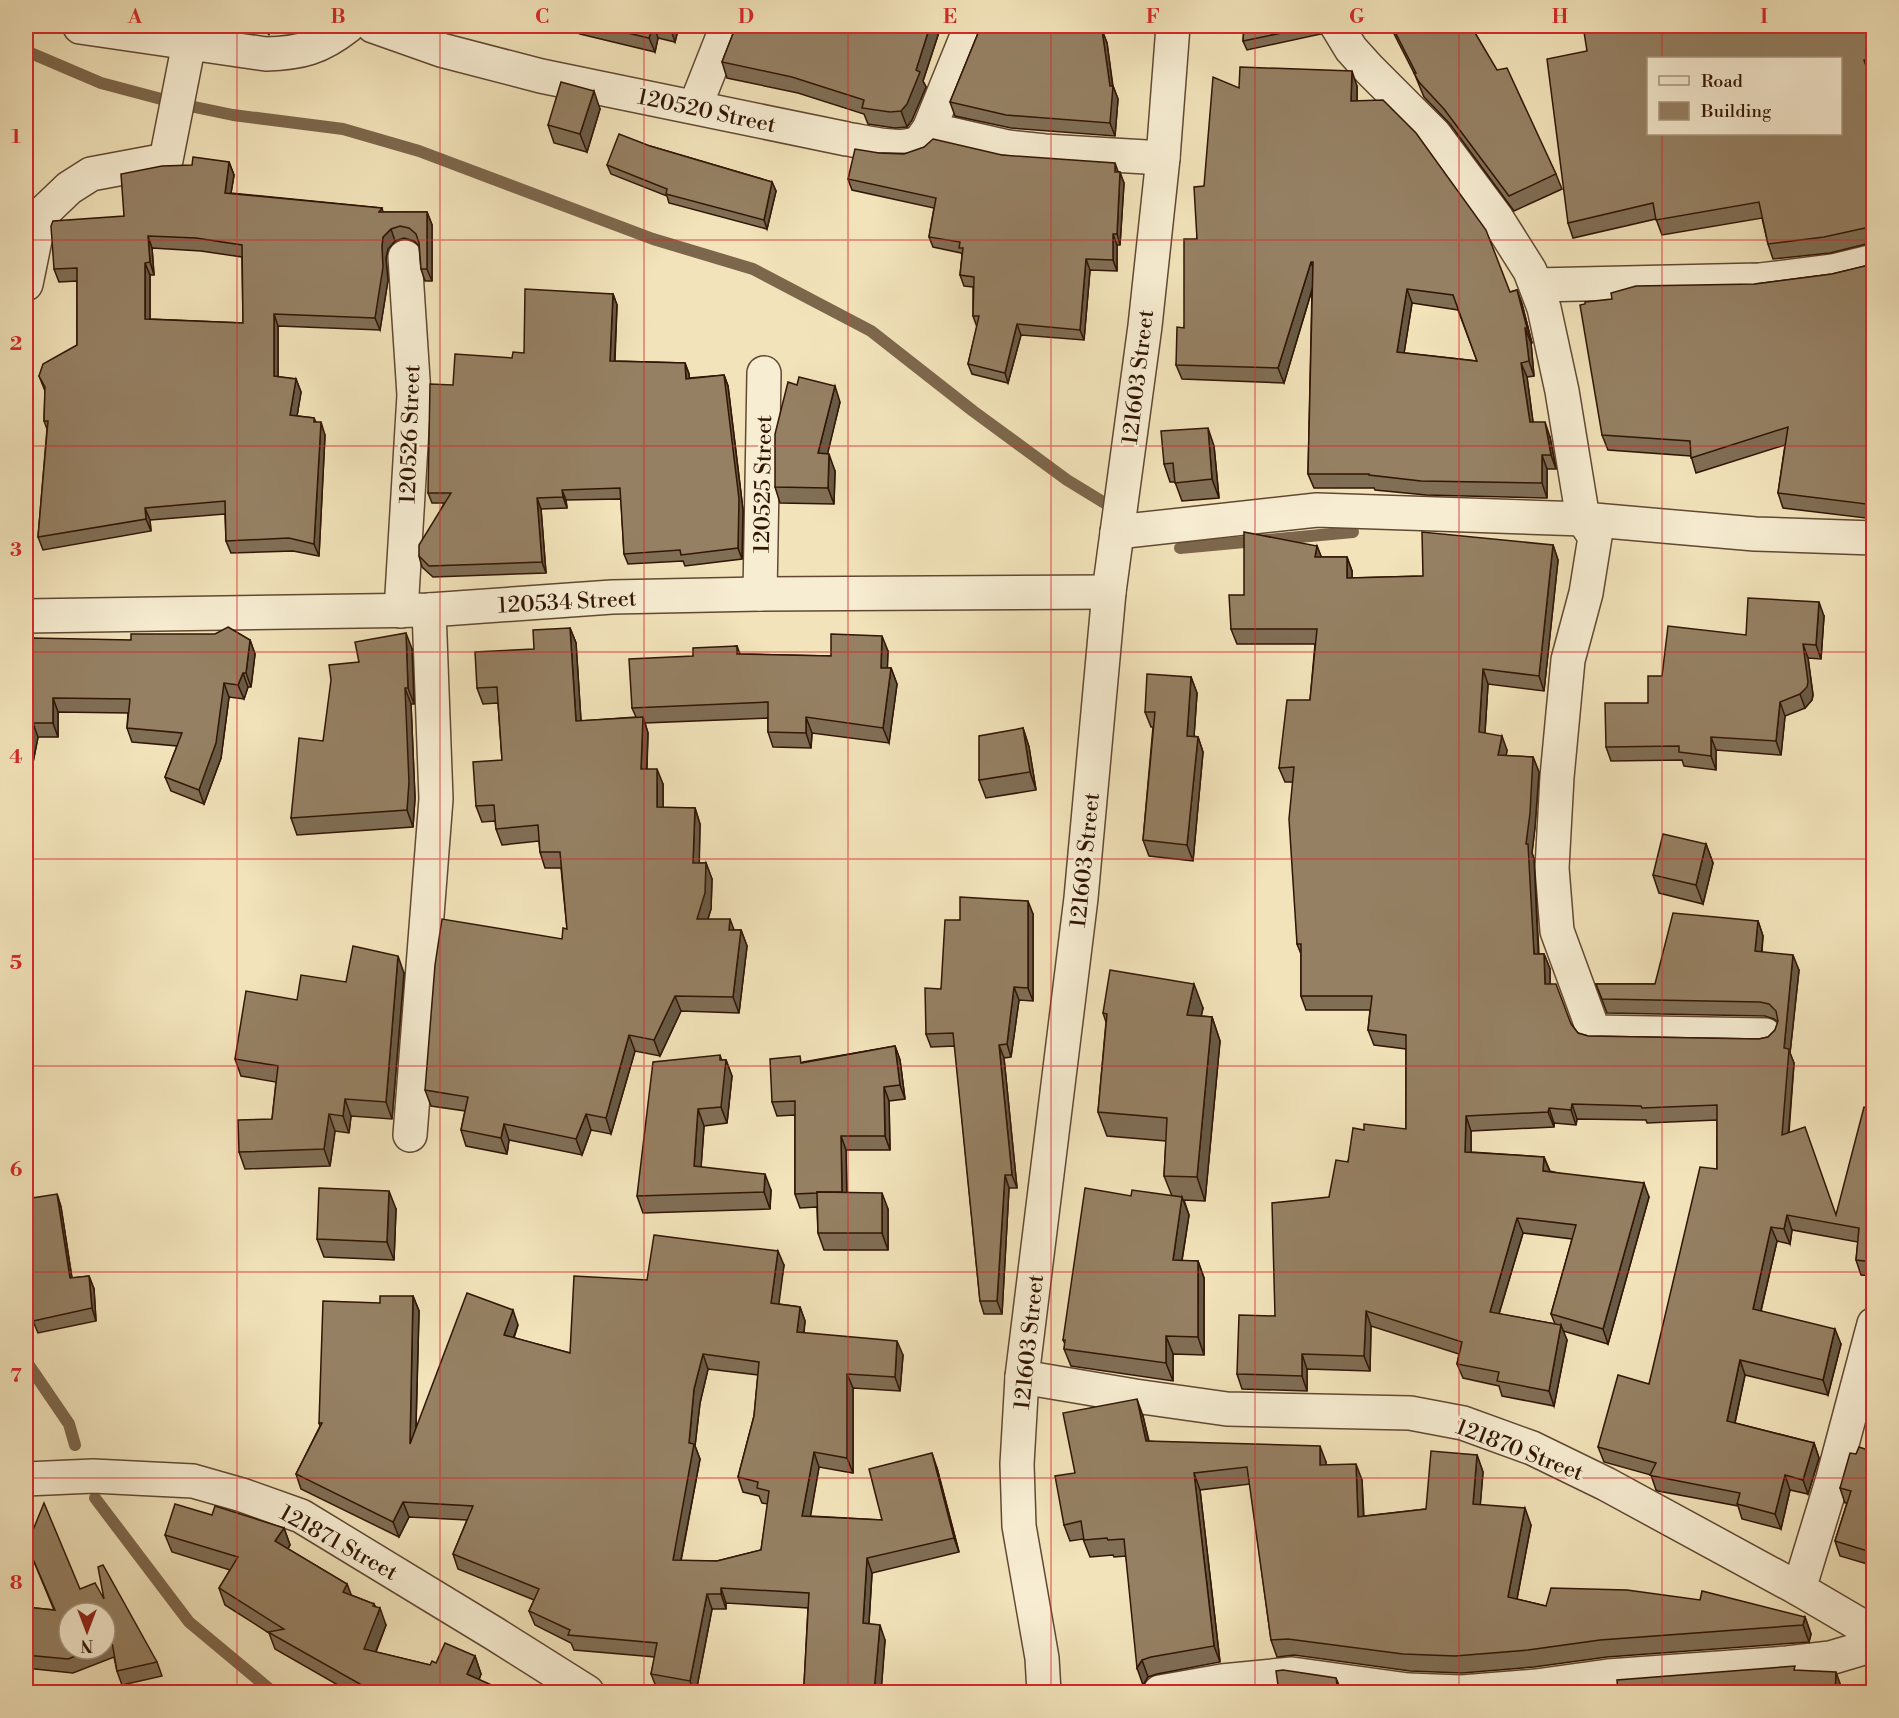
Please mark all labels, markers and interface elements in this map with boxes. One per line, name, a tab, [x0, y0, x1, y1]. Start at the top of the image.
text: A	[127, 5, 143, 30]
text: B	[330, 5, 346, 30]
text: C	[535, 5, 549, 30]
text: D	[738, 5, 754, 30]
text: E	[943, 5, 957, 30]
text: F	[1146, 5, 1160, 30]
text: G	[1349, 5, 1365, 30]
text: H	[1552, 5, 1569, 30]
text: I	[1760, 5, 1768, 30]
legend	[1647, 57, 1842, 135]
text: Road	[1701, 70, 1744, 93]
street label: 120520 Street	[635, 84, 778, 139]
text: Building	[1700, 100, 1772, 123]
text: 1	[11, 125, 21, 150]
street label: 121603 Street	[1117, 308, 1160, 446]
text: 2	[10, 332, 22, 357]
street label: 120526 Street	[395, 364, 426, 504]
street label: 120525 Street	[749, 415, 778, 553]
text: 3	[10, 538, 22, 563]
street label: 120534 Street	[497, 585, 637, 620]
text: 4	[9, 745, 23, 770]
street label: 121603 Street	[1065, 791, 1106, 929]
text: 5	[10, 951, 22, 976]
text: 6	[10, 1158, 23, 1183]
street label: 121603 Street	[1009, 1273, 1050, 1411]
text: 7	[10, 1364, 22, 1389]
street label: 121870 Street	[1452, 1414, 1587, 1487]
street label: 121871 Street	[275, 1500, 402, 1587]
text: 8	[10, 1571, 23, 1596]
north arrow	[57, 1601, 117, 1661]
text: N	[80, 1635, 93, 1655]

